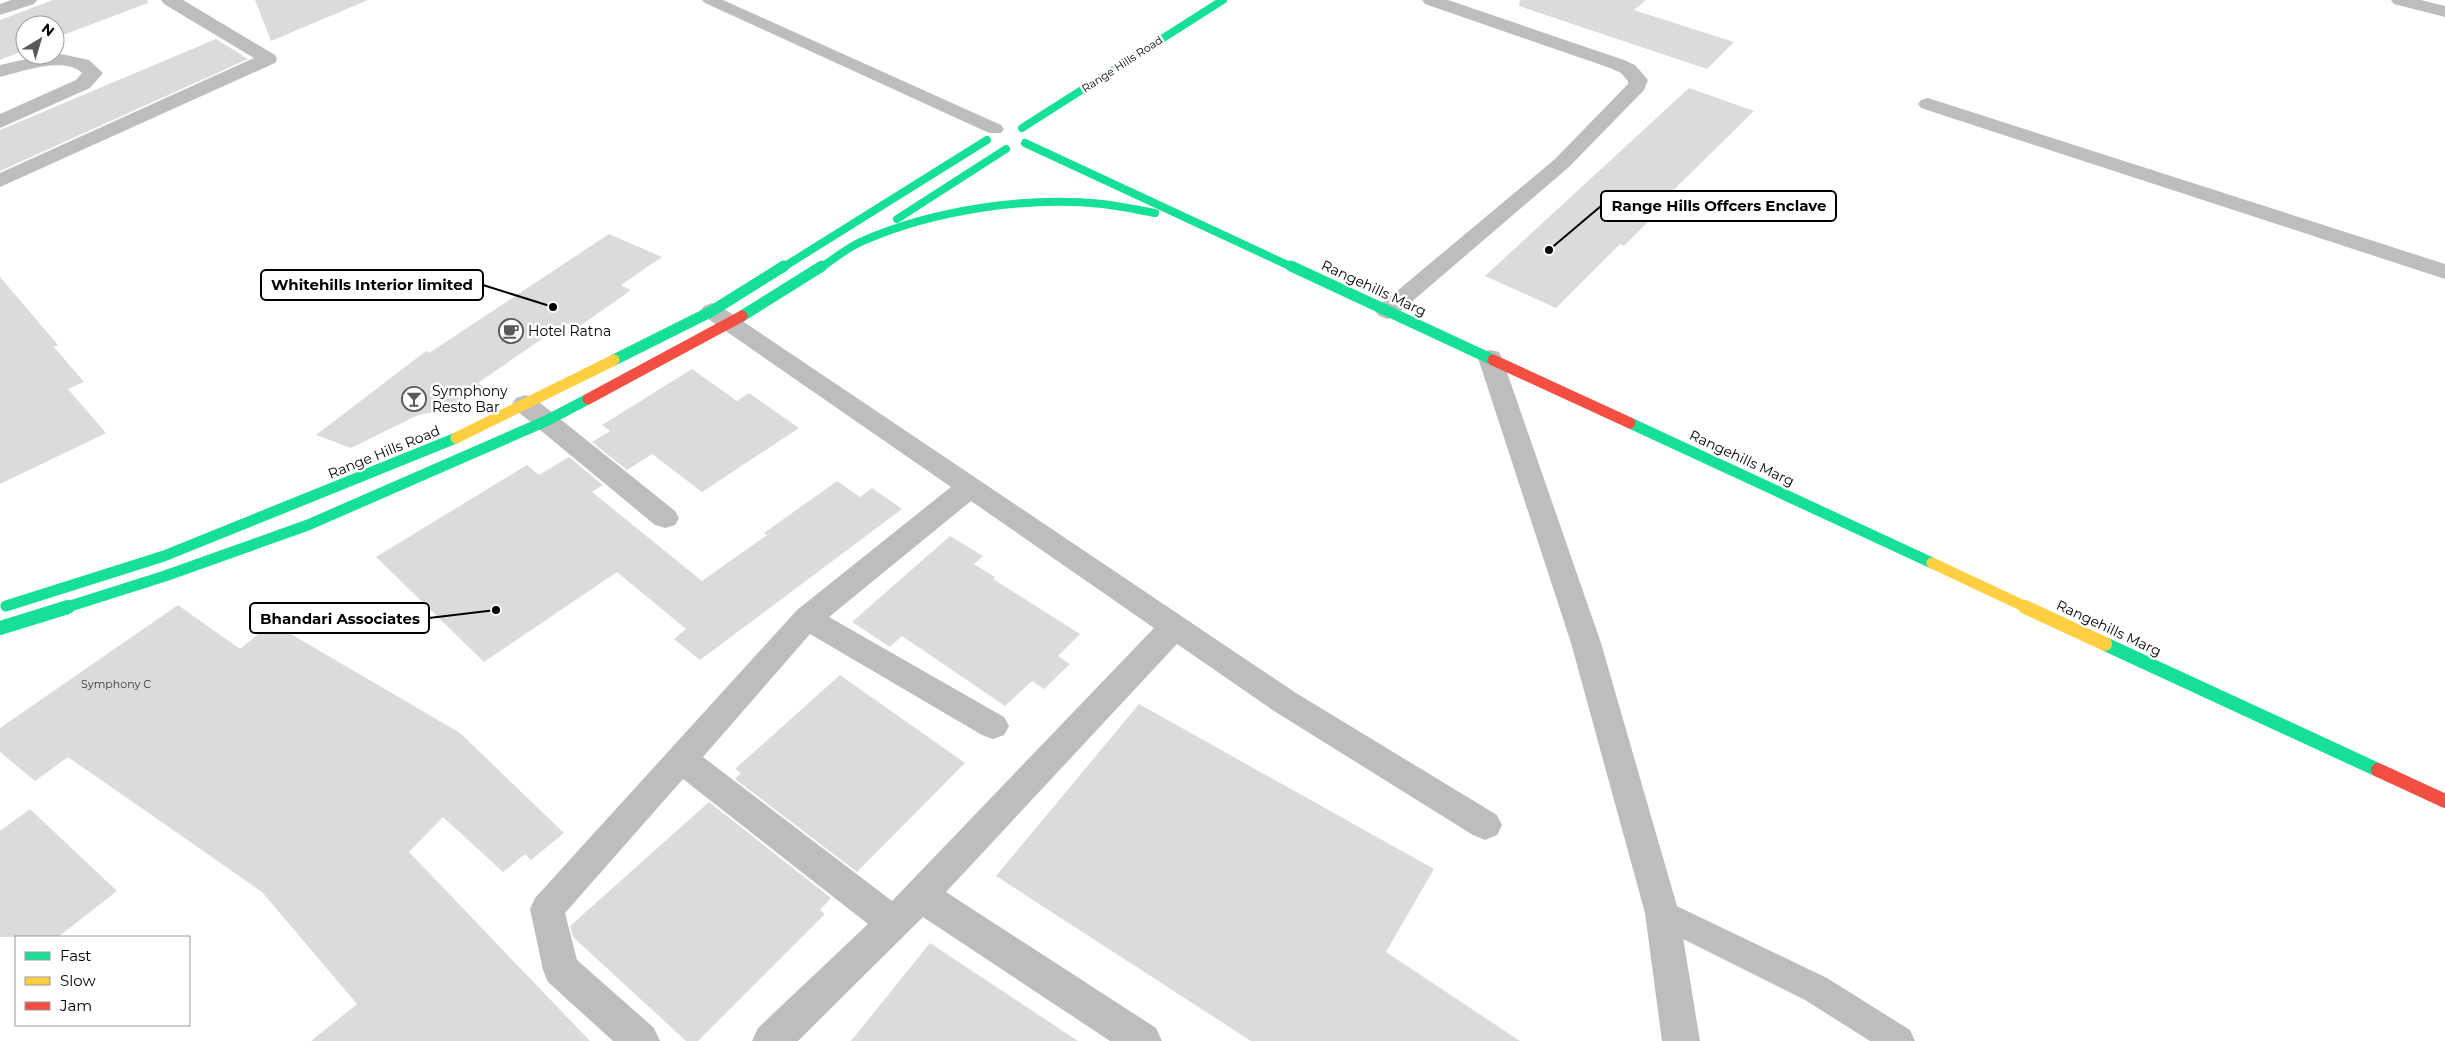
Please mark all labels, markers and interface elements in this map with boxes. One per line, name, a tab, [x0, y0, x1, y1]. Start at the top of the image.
north arrow	[15, 15, 65, 65]
text: N	[38, 19, 58, 40]
street label: Range Hills Road	[1079, 33, 1165, 95]
callout: Range Hills Offcers Enclave	[1601, 191, 1836, 221]
text: Range Hills Offcers Enclave	[1611, 196, 1827, 215]
street label: Rangehills Marg	[1319, 256, 1429, 320]
callout: Whitehills Interior limited	[261, 270, 483, 300]
text: Whitehills Interior limited	[271, 275, 473, 294]
cafe icon: Hotel Ratna	[498, 318, 524, 344]
place label: Hotel Ratna	[528, 322, 611, 340]
place label: Symphony Resto Bar	[432, 382, 508, 416]
bar icon: Symphony Resto Bar	[401, 386, 427, 412]
street label: Range Hills Road	[325, 421, 443, 483]
street label: Rangehills Marg	[1687, 426, 1797, 490]
street label: Rangehills Marg	[2054, 596, 2164, 660]
callout: Bhandari Associates	[250, 603, 429, 633]
text: Bhandari Associates	[260, 609, 420, 628]
house number: Symphony C	[81, 677, 151, 691]
legend	[15, 936, 190, 1026]
text: Fast	[60, 946, 91, 965]
text: Slow	[60, 971, 96, 990]
text: Jam	[59, 996, 92, 1015]

